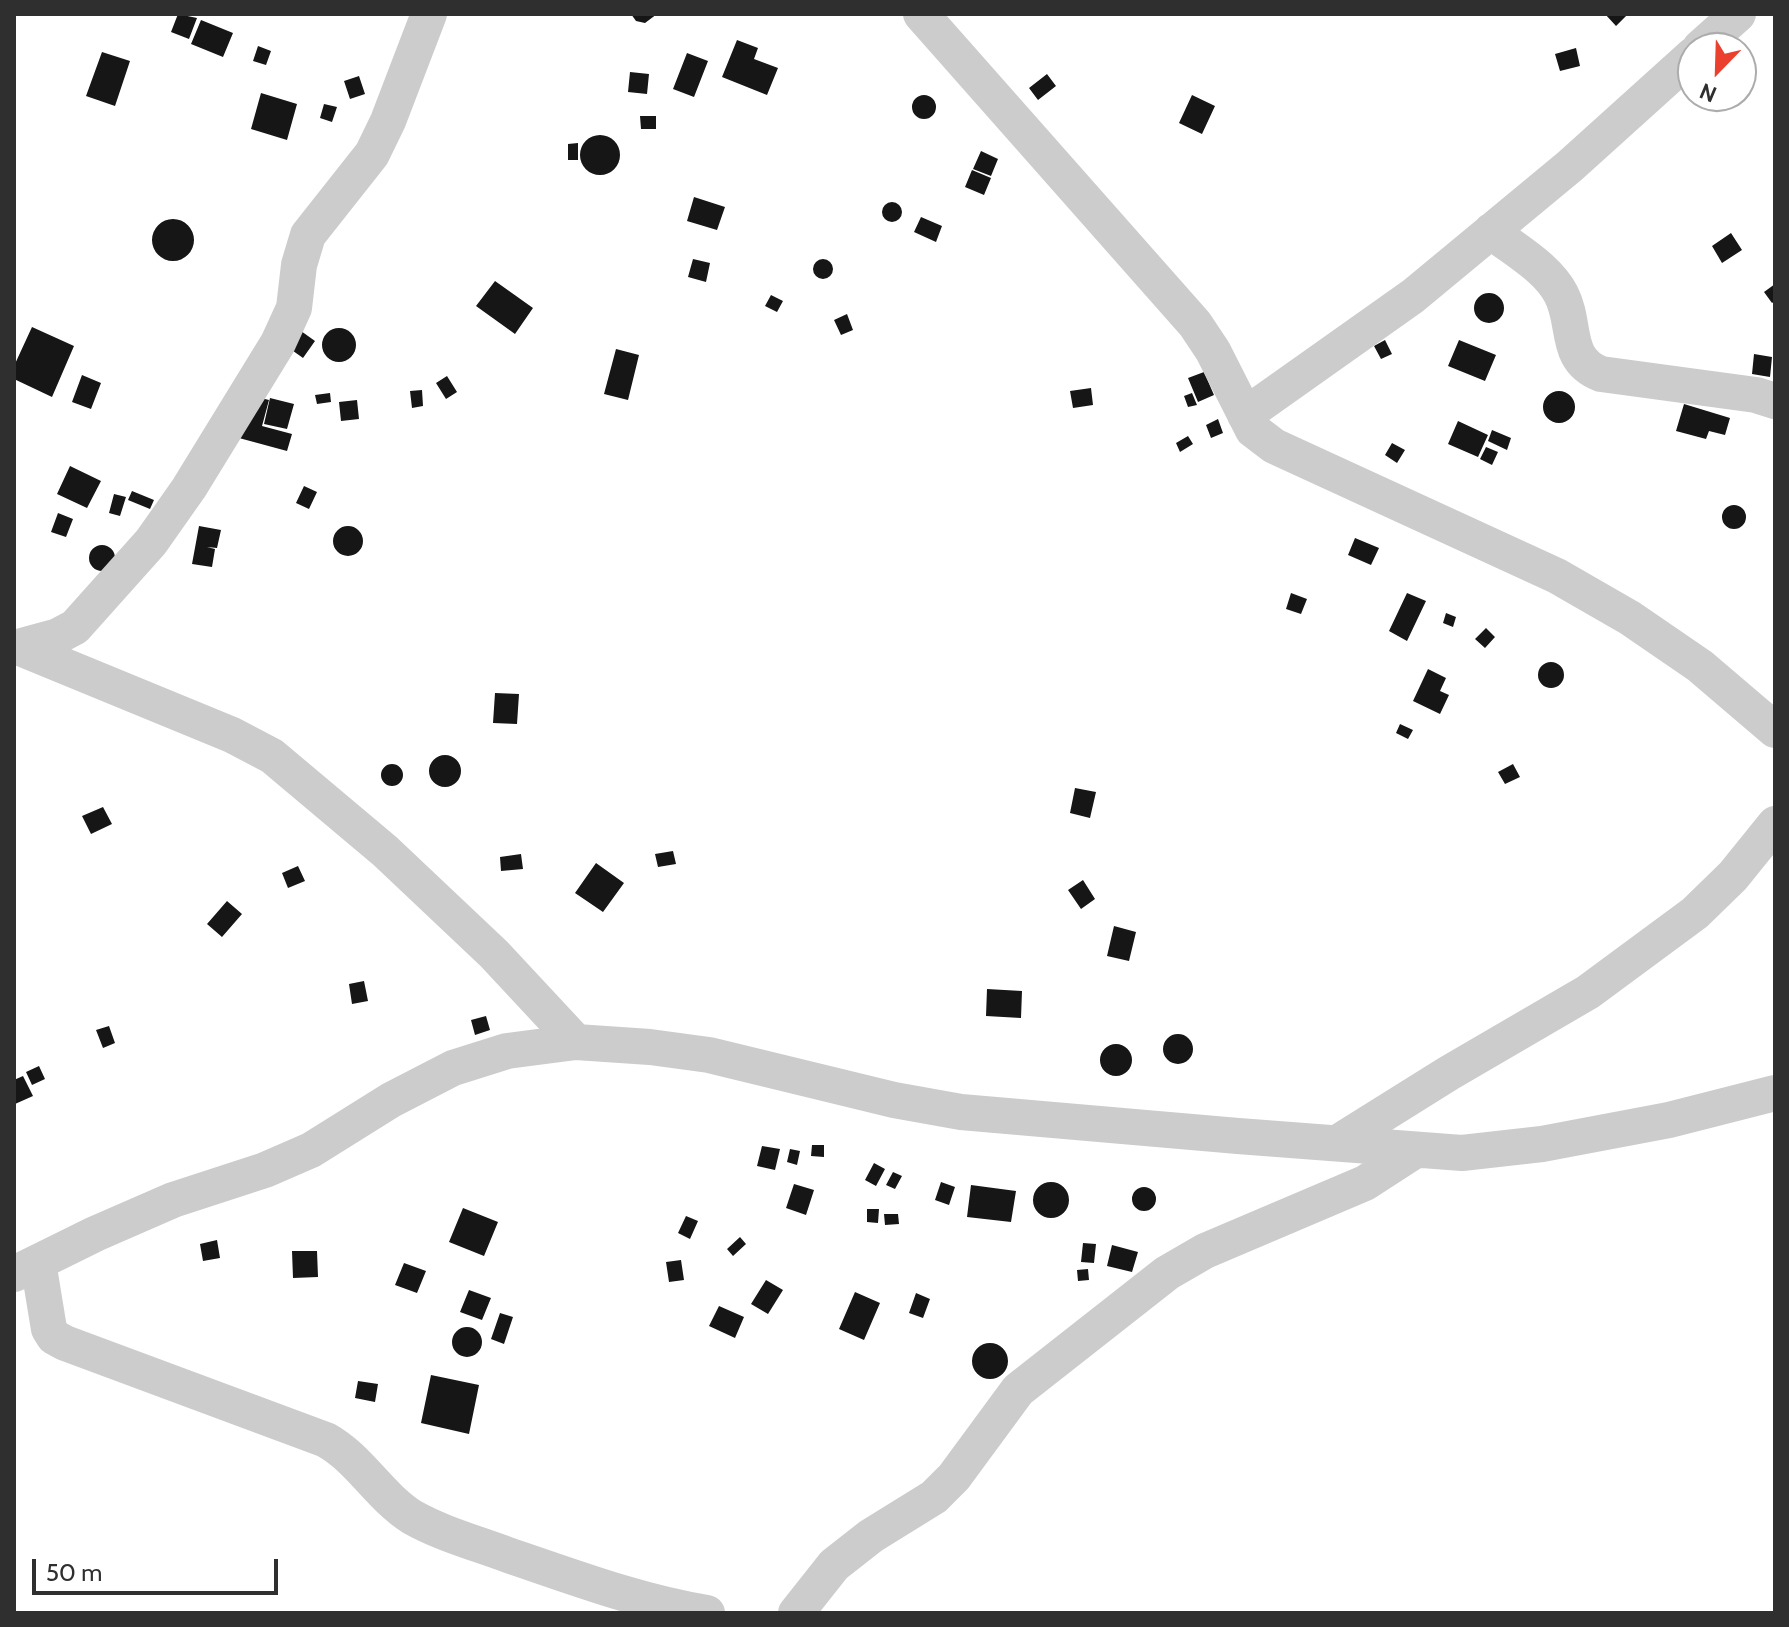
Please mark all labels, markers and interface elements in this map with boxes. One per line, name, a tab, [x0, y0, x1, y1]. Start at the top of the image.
north arrow	[1677, 32, 1757, 112]
text: N	[1696, 77, 1721, 108]
scale bar	[36, 1543, 282, 1593]
text: 50 m	[46, 1558, 102, 1587]

